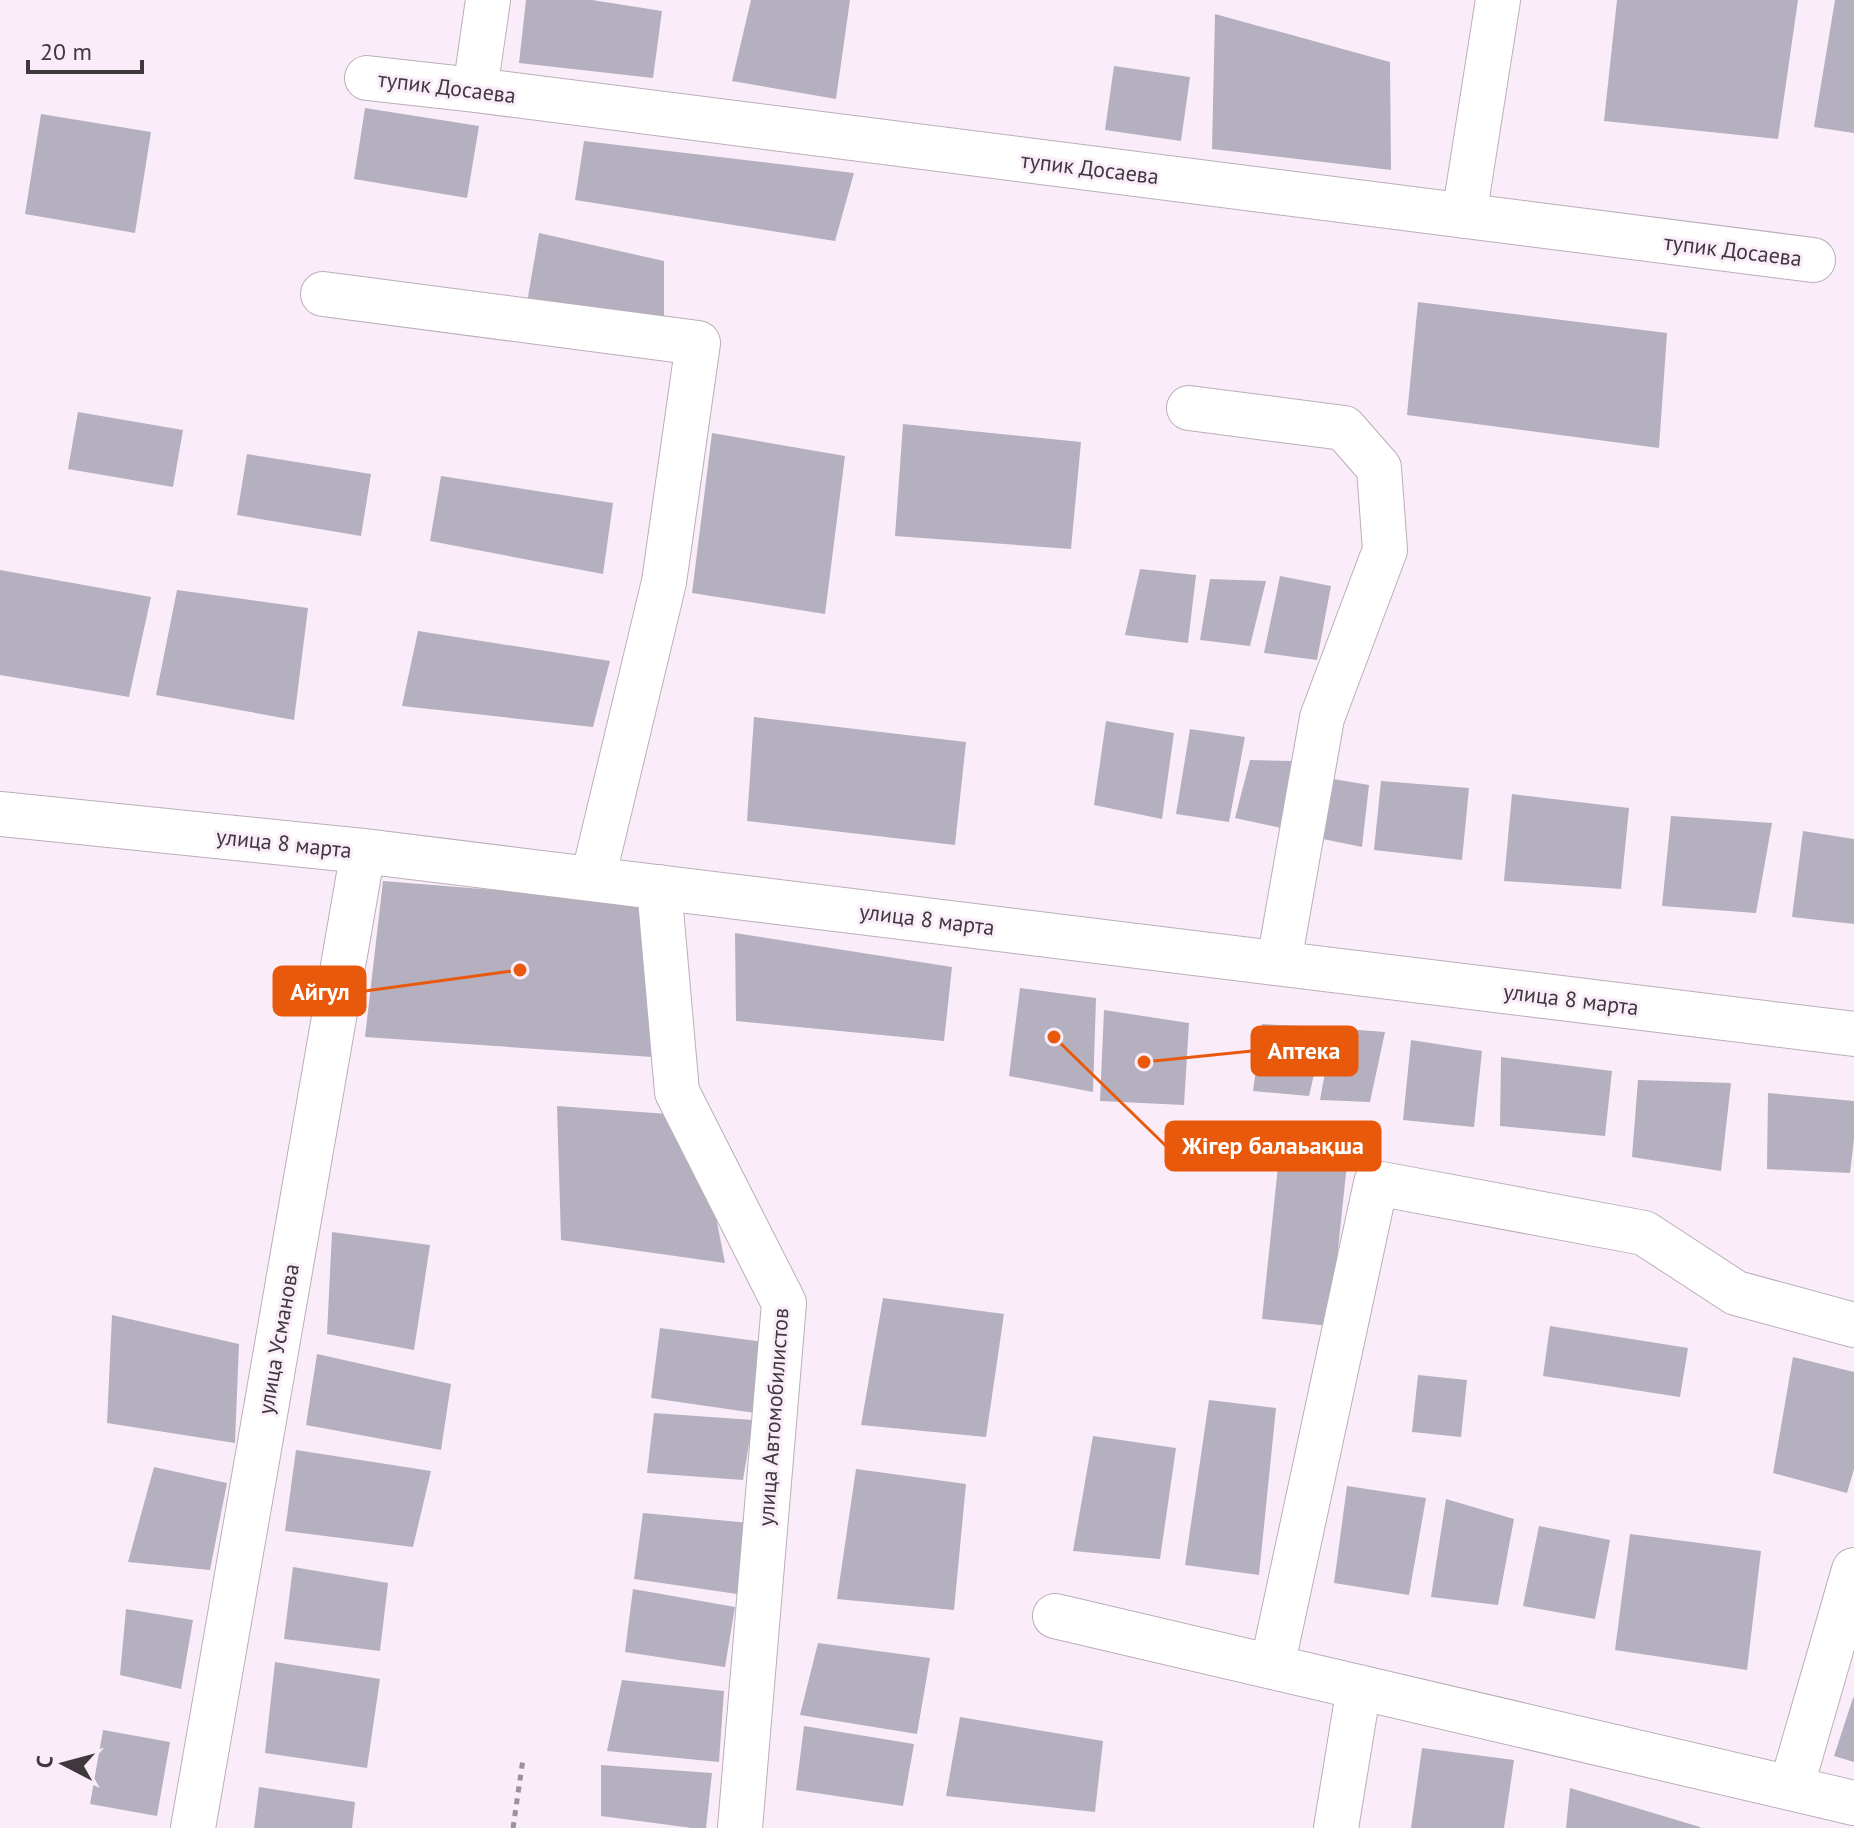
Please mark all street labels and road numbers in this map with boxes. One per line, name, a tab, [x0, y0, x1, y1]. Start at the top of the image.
street label: тупик Досаева	[377, 65, 517, 109]
street label: тупик Досаева	[1020, 146, 1160, 190]
street label: тупик Досаева	[1663, 228, 1803, 272]
street label: улица 8 марта	[215, 822, 353, 864]
street label: улица 8 марта	[858, 897, 996, 941]
street label: улица 8 марта	[1502, 977, 1640, 1021]
street label: улица Усманова	[251, 1261, 305, 1417]
street label: улица Автомобилистов	[751, 1307, 795, 1527]

